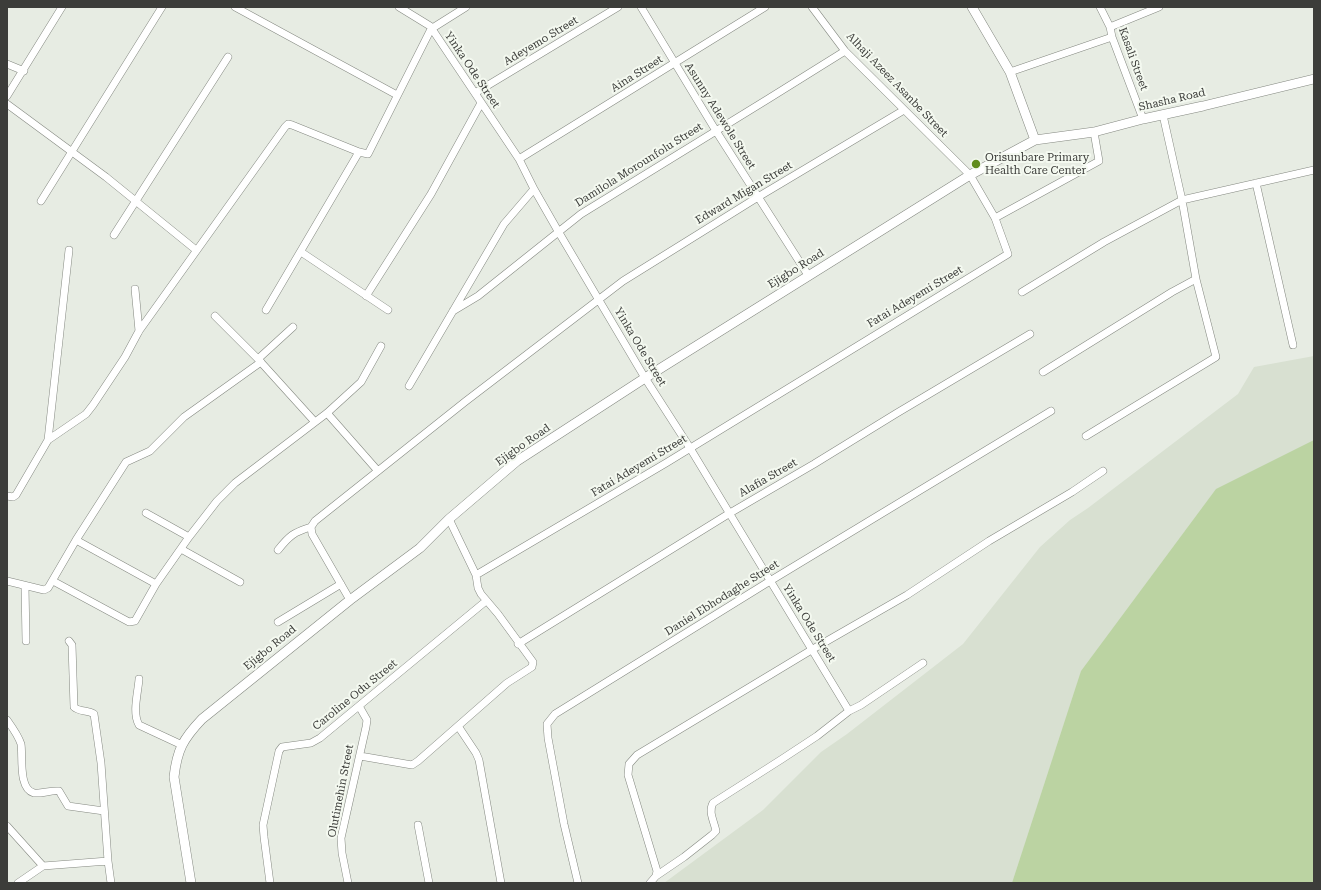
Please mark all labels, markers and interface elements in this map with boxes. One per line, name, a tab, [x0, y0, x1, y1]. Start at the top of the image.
street label: Adeyemo Street	[502, 14, 580, 68]
street label: Kasali Street	[1115, 26, 1151, 92]
street label: Yinka Ode Street	[442, 29, 502, 111]
street label: Alhaji Azeez Asanbe Street	[844, 30, 950, 140]
street label: Aina Street	[609, 53, 665, 95]
street label: Asunny Adewole Street	[682, 60, 758, 172]
street label: Shasha Road	[1137, 86, 1207, 114]
street label: Damilola Morounfolu Street	[573, 120, 705, 210]
place label: Orisunbare Primary Health Care Center	[985, 151, 1089, 177]
marker: Orisunbare Primary Health Care Center	[970, 158, 982, 170]
street label: Edward Migan Street	[693, 159, 795, 227]
street label: Ejigbo Road	[765, 247, 827, 291]
street label: Fatai Adeyemi Street	[865, 263, 965, 331]
street label: Yinka Ode Street	[611, 305, 669, 389]
street label: Ejigbo Road	[493, 421, 553, 469]
street label: Fatai Adeyemi Street	[589, 432, 689, 500]
street label: Alafia Street	[737, 456, 799, 500]
street label: Daniel Ebhodaghe Street	[663, 557, 781, 639]
street label: Yinka Ode Street	[780, 582, 838, 664]
street label: Ejigbo Road	[241, 623, 299, 673]
street label: Caroline Odu Street	[310, 657, 400, 733]
street label: Olutimehin Street	[325, 743, 357, 839]

